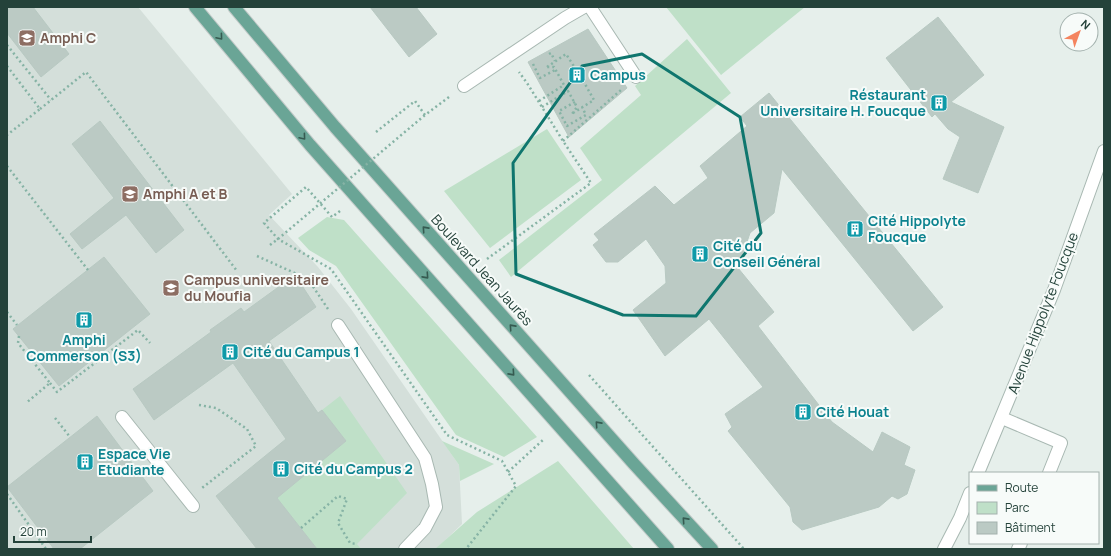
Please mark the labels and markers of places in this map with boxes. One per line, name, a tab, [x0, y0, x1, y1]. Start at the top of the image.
school or university icon: Amphi C	[17, 28, 37, 48]
place label: Amphi C	[40, 28, 96, 47]
building icon: Campus	[567, 65, 587, 85]
place label: Campus	[590, 65, 646, 84]
place label: Réstaurant Universitaire H. Foucque	[760, 85, 926, 120]
building icon: Réstaurant Universitaire H. Foucque	[929, 93, 949, 113]
school or university icon: Amphi A et B	[120, 184, 140, 204]
place label: Amphi A et B	[143, 184, 228, 203]
place label: Cité Hippolyte Foucque	[868, 211, 966, 246]
building icon: Cité Hippolyte Foucque	[845, 219, 865, 239]
place label: Cité du Conseil Général	[713, 236, 820, 271]
building icon: Cité du Conseil Général	[690, 244, 710, 264]
place label: Campus universitaire du Moufia	[184, 270, 329, 305]
school or university icon: Campus universitaire du Moufia	[161, 278, 181, 298]
building icon: Amphi Commerson (S3)	[74, 310, 94, 330]
place label: Amphi Commerson (S3)	[26, 330, 142, 365]
building icon: Cité du Campus 1	[220, 342, 240, 362]
place label: Cité du Campus 1	[243, 342, 360, 361]
building icon: Cité Houat	[793, 402, 813, 422]
place label: Cité Houat	[816, 402, 889, 421]
place label: Espace Vie Etudiante	[98, 444, 171, 479]
building icon: Espace Vie Etudiante	[75, 452, 95, 472]
building icon: Cité du Campus 2	[271, 459, 291, 479]
place label: Cité du Campus 2	[294, 459, 413, 478]

